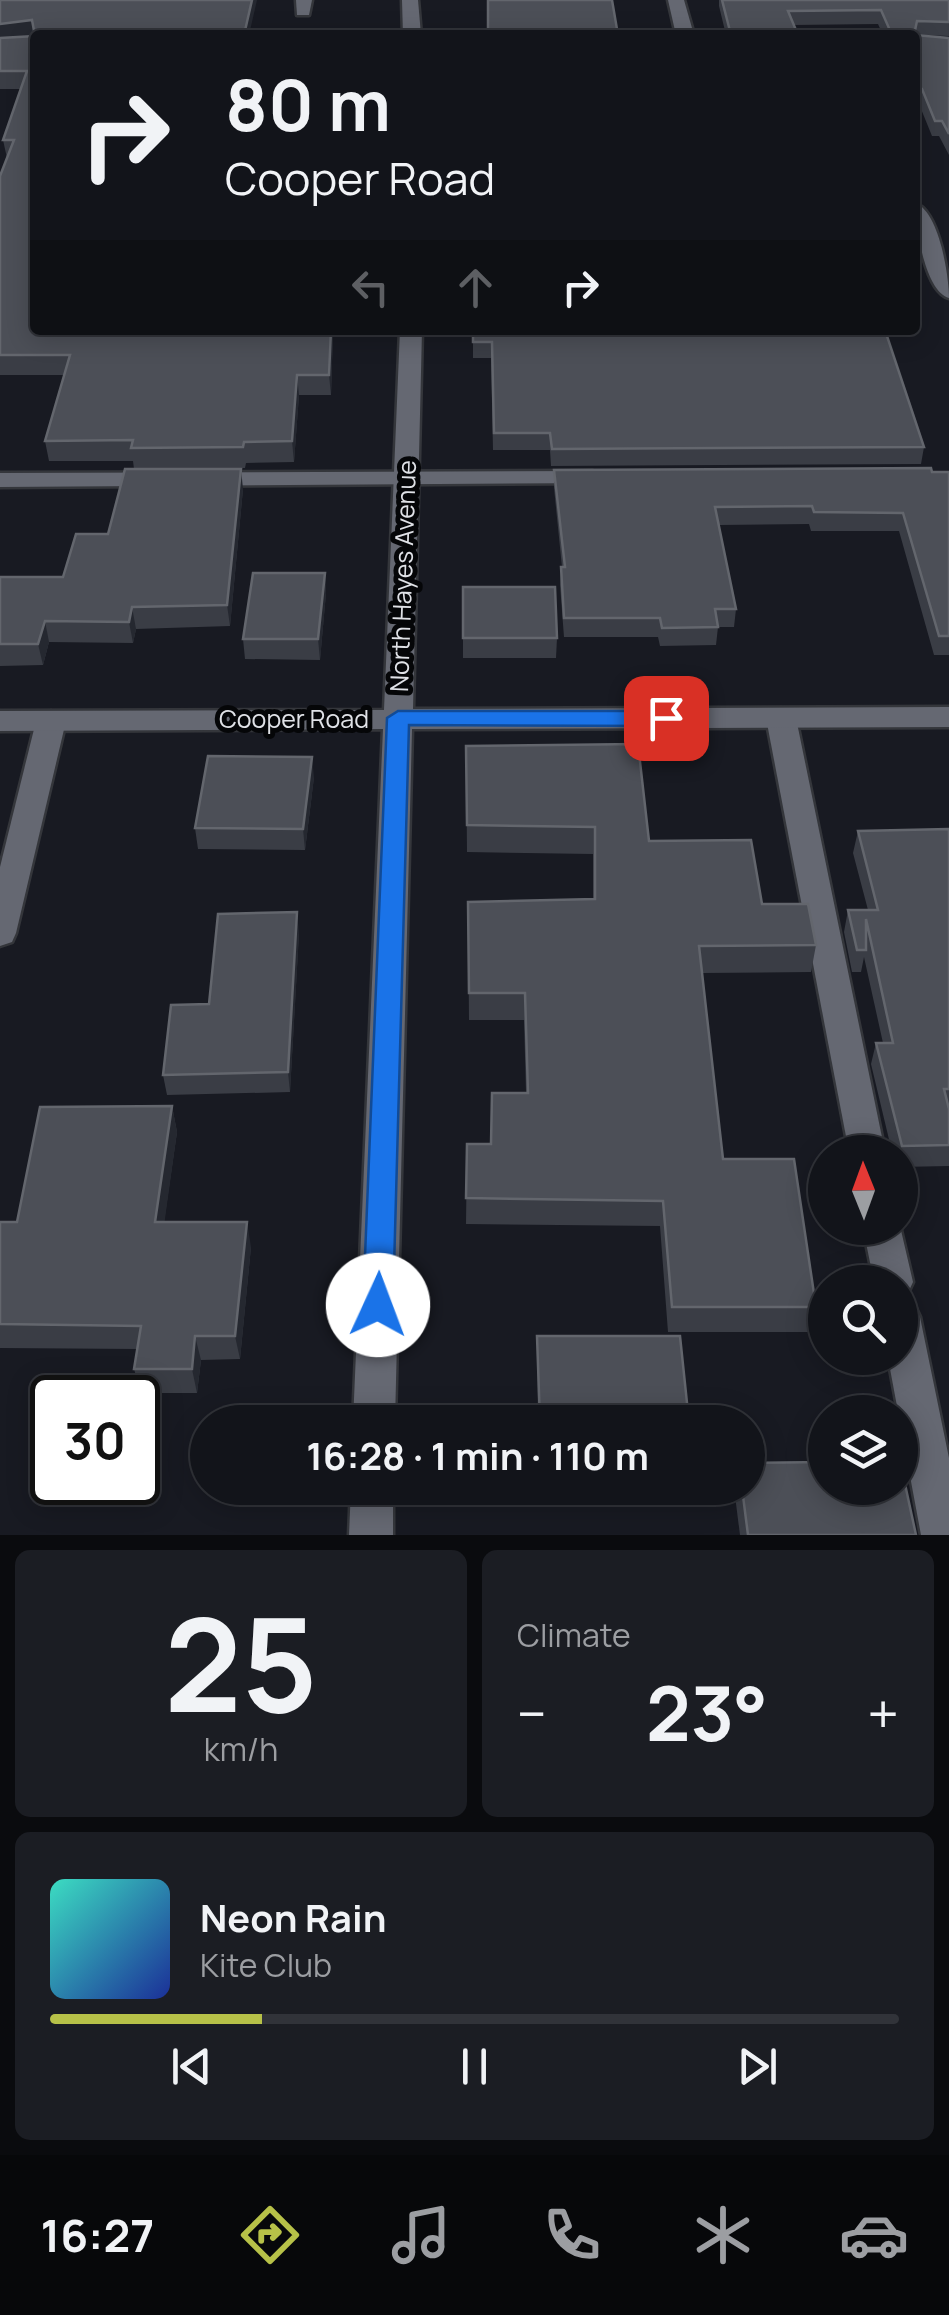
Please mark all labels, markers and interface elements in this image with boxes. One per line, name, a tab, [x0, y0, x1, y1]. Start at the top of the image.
text: 80 m	[225, 56, 391, 152]
icon: right	[60, 70, 190, 200]
text: Cooper Road	[225, 147, 495, 209]
icon: left	[343, 260, 398, 315]
icon: ahead	[448, 260, 503, 315]
icon: right	[553, 260, 608, 315]
street label: North Hayes Avenue	[381, 459, 424, 693]
pin	[624, 676, 709, 761]
icon: arrive	[639, 691, 694, 746]
street label: Cooper Road	[219, 701, 369, 736]
north arrow	[808, 1135, 918, 1245]
map controls	[808, 1135, 918, 1505]
position arrow	[326, 1253, 430, 1357]
button: search	[808, 1265, 918, 1375]
speed limit sign: 30	[30, 1375, 160, 1505]
button: layers	[808, 1395, 918, 1505]
text: 16:28 · 1 min · 110 m	[306, 1429, 649, 1481]
text: 25	[164, 1573, 318, 1751]
text: Climate	[517, 1613, 631, 1657]
text: 23°	[646, 1661, 768, 1764]
text: −	[517, 1675, 547, 1751]
text: +	[867, 1675, 899, 1751]
text: km/h	[204, 1727, 278, 1771]
text: Neon Rain	[200, 1891, 386, 1943]
text: Kite Club	[200, 1943, 332, 1987]
icon: previous	[164, 2039, 219, 2094]
icon: pause	[447, 2039, 502, 2094]
icon: next	[730, 2039, 785, 2094]
icon: directions	[235, 2200, 305, 2270]
icon: music	[386, 2200, 456, 2270]
icon: phone	[537, 2200, 607, 2270]
icon: climate	[688, 2200, 758, 2270]
icon: car	[839, 2200, 909, 2270]
text: 16:27	[40, 2204, 154, 2266]

